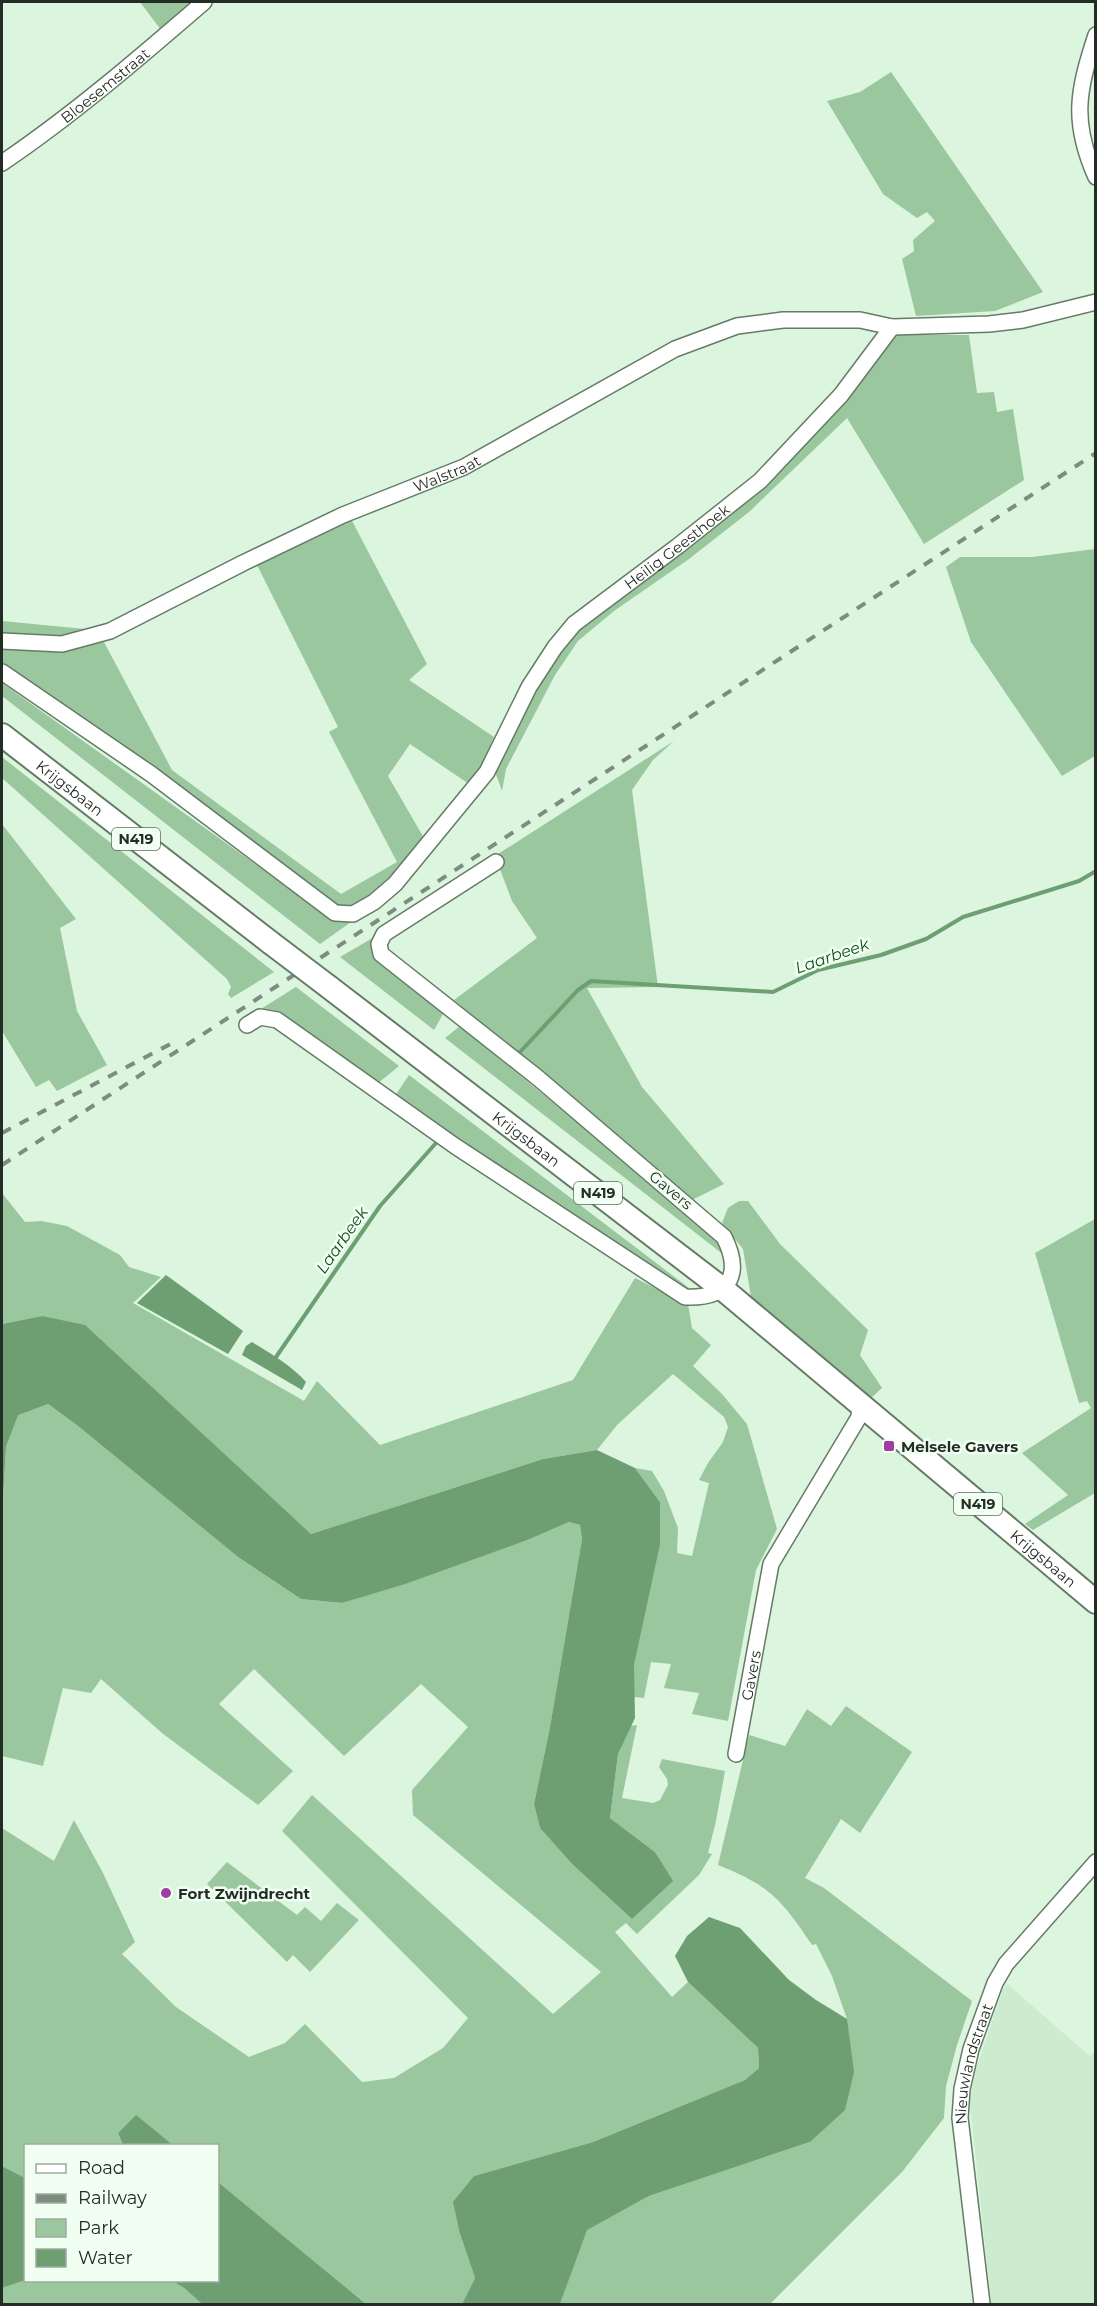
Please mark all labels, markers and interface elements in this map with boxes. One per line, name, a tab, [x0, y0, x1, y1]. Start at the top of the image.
street label: Bloesemstraat	[57, 44, 153, 127]
street label: Walstraat	[410, 450, 484, 496]
street label: Heilig Geesthoek	[620, 500, 733, 593]
street label: Krijgsbaan	[33, 756, 108, 820]
road number: N419	[112, 828, 160, 850]
water label: Laarbeek	[793, 934, 873, 978]
street label: Krijgsbaan	[489, 1107, 564, 1170]
street label: Gavers	[646, 1166, 696, 1214]
road number: N419	[574, 1182, 622, 1204]
water label: Laarbeek	[312, 1202, 373, 1277]
place label: Melsele Gavers	[901, 1437, 1018, 1456]
marker: Melsele Gavers	[882, 1439, 896, 1453]
road number: N419	[954, 1493, 1002, 1515]
street label: Krijgsbaan	[1007, 1525, 1080, 1591]
street label: Gavers	[737, 1649, 764, 1702]
place label: Fort Zwijndrecht	[178, 1884, 311, 1903]
marker: Fort Zwijndrecht	[159, 1886, 173, 1900]
street label: Nieuwlandstraat	[950, 2001, 996, 2126]
legend	[24, 2144, 219, 2282]
text: Road	[78, 2157, 125, 2179]
text: Railway	[78, 2187, 147, 2209]
text: Park	[78, 2217, 119, 2239]
text: Water	[78, 2247, 133, 2269]

